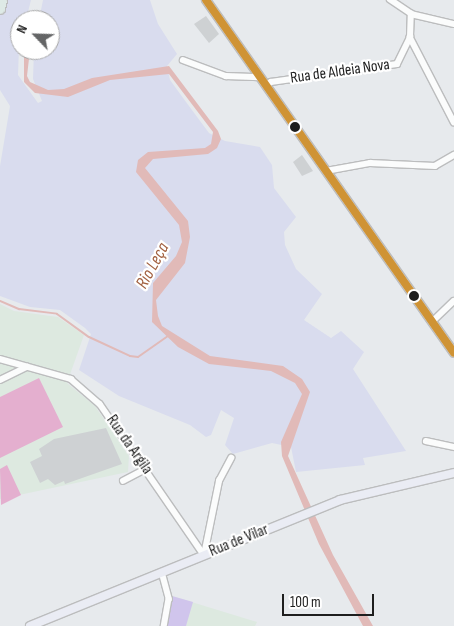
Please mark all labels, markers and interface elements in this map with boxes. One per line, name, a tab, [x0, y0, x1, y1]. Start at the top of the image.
north arrow	[10, 10, 60, 60]
text: N	[12, 22, 31, 36]
street label: Rua de Aldeia Nova	[289, 56, 391, 88]
unlabelled marker	[290, 122, 300, 132]
water label: Rio Leça	[132, 239, 174, 293]
unlabelled marker	[409, 291, 419, 301]
street label: Rua da Argila	[102, 412, 156, 478]
street label: Rua de Vilar	[207, 520, 271, 562]
scale bar	[284, 584, 376, 616]
text: 100 m	[290, 593, 321, 612]

